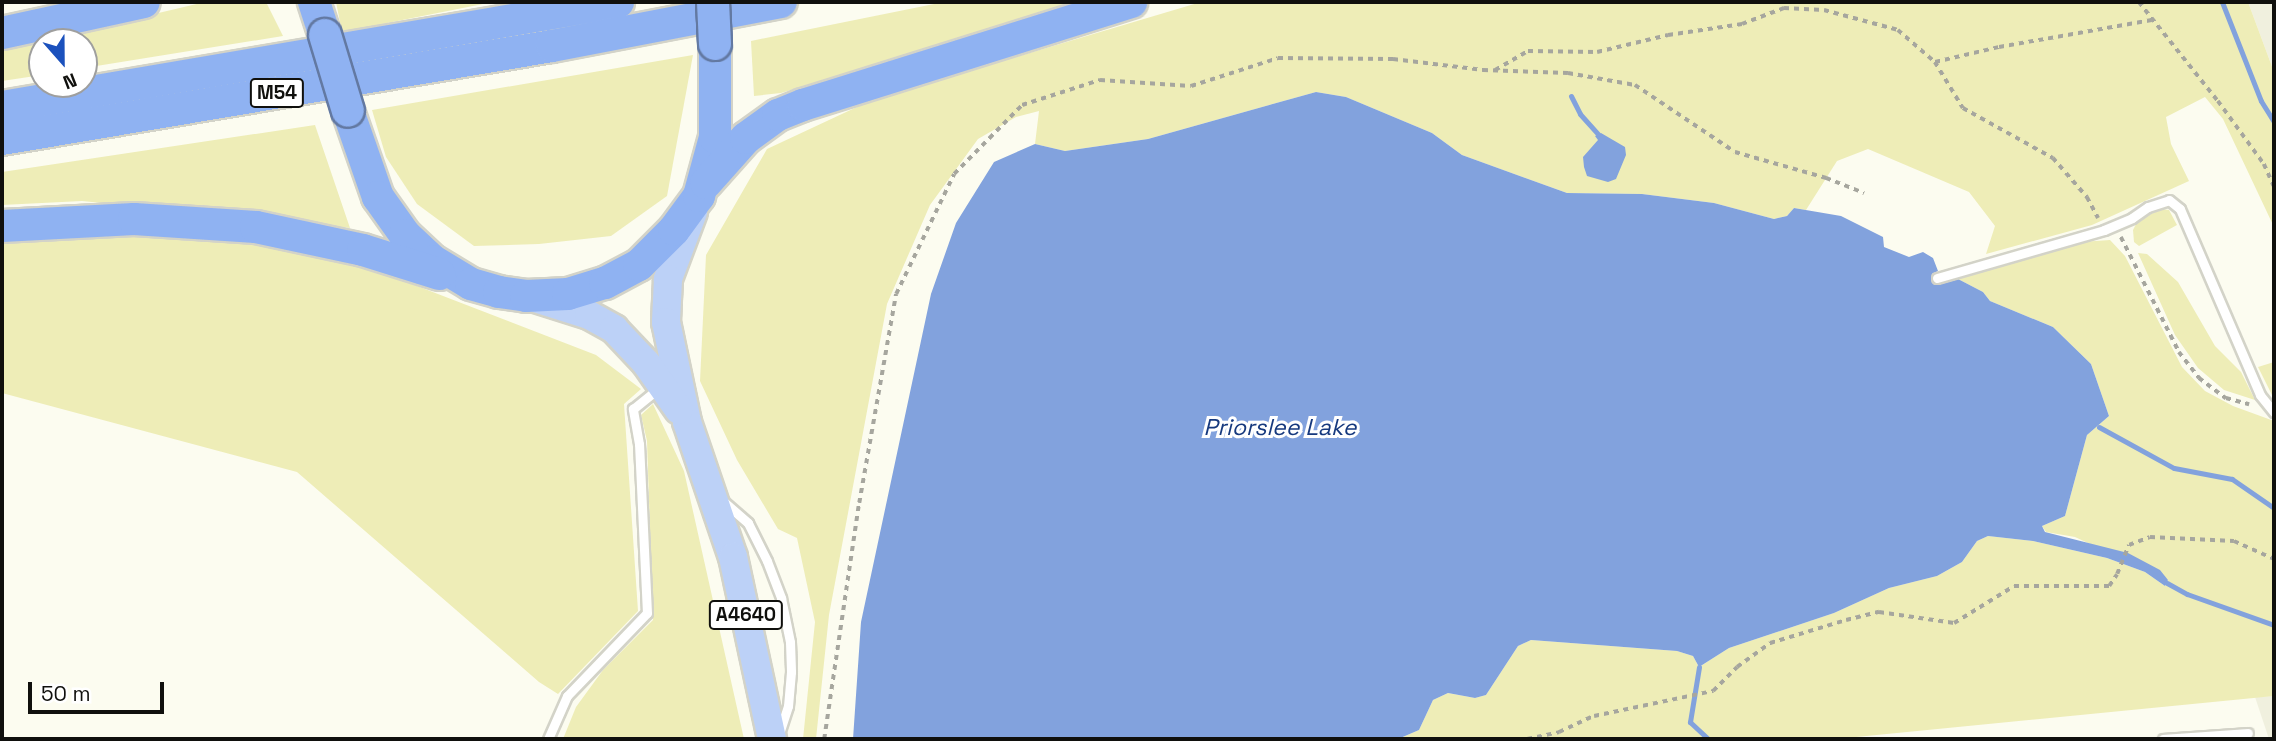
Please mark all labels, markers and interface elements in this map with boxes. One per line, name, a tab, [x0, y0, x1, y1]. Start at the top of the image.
north arrow	[28, 28, 98, 98]
text: N	[60, 67, 80, 95]
road number: M54	[249, 78, 305, 108]
water label: Priorslee Lake	[1204, 413, 1356, 441]
road number: A4640	[708, 600, 784, 630]
scale bar	[32, 668, 168, 712]
text: 50 m	[41, 680, 91, 707]

